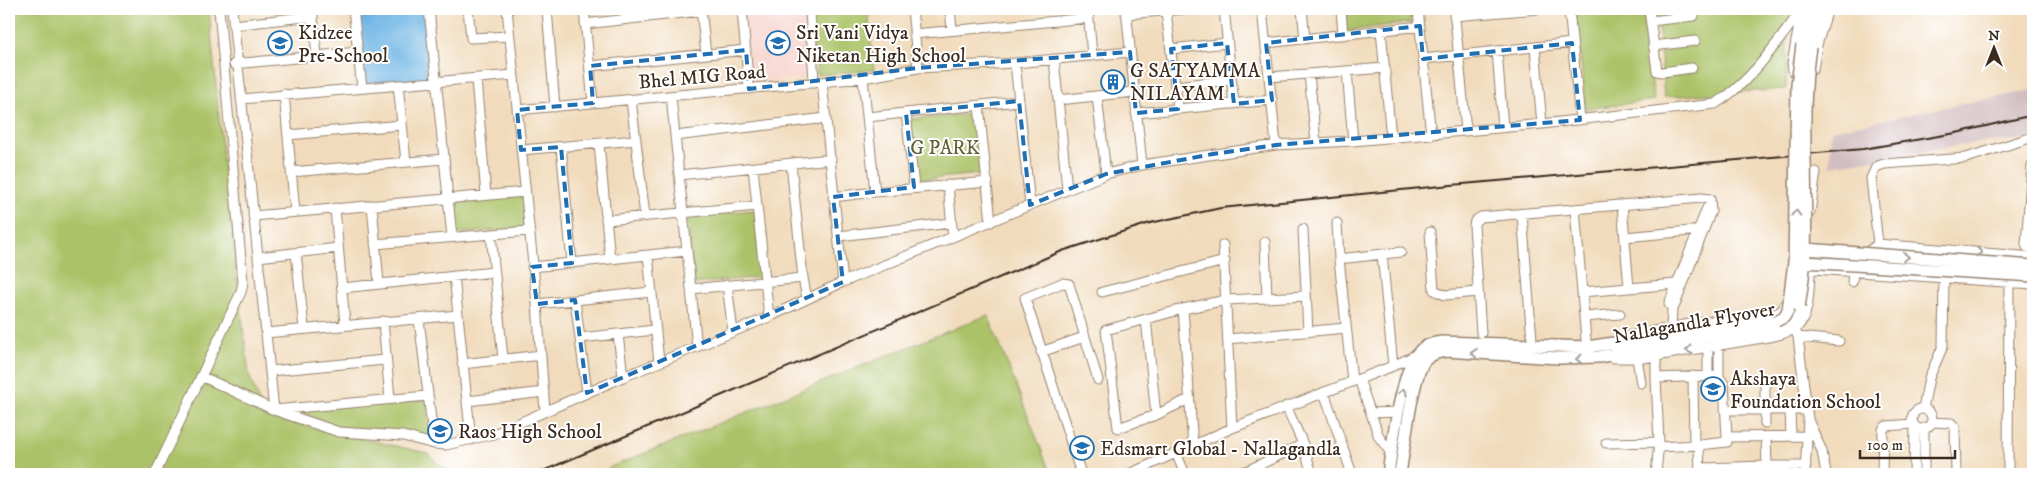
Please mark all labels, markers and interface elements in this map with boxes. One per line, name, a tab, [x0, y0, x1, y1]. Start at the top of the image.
place label: Kidzee Pre-School	[298, 21, 388, 69]
place label: Sri Vani Vidya Niketan High School	[796, 21, 966, 69]
north arrow	[1970, 22, 2020, 72]
text: N	[1988, 27, 2000, 45]
school or university icon: Kidzee Pre-School	[267, 30, 293, 56]
school or university icon: Sri Vani Vidya Niketan High School	[765, 30, 791, 56]
street label: Bhel MIG Road	[637, 59, 767, 96]
place label: G SATYAMMA NILAYAM	[1130, 59, 1261, 107]
building icon: G SATYAMMA NILAYAM	[1100, 69, 1126, 95]
park label: G PARK	[910, 136, 980, 161]
one-way arrow	[1791, 209, 1801, 216]
one-way arrow	[1975, 246, 1983, 257]
one-way arrow	[1903, 251, 1911, 262]
street label: Nallagandla Flyover	[1611, 297, 1778, 350]
one-way arrow	[1685, 344, 1693, 355]
one-way arrow	[1470, 348, 1478, 359]
one-way arrow	[1574, 354, 1582, 364]
place label: Akshaya Foundation School	[1730, 367, 1881, 415]
school or university icon: Akshaya Foundation School	[1700, 376, 1726, 402]
one-way arrow	[1397, 387, 1408, 396]
school or university icon: Raos High School	[427, 418, 453, 444]
place label: Raos High School	[458, 420, 602, 445]
scale bar	[1860, 428, 1954, 460]
school or university icon: Edsmart Global - Nallagandla	[1069, 435, 1095, 461]
text: 100 m	[1867, 436, 1903, 455]
place label: Edsmart Global - Nallagandla	[1100, 437, 1341, 462]

